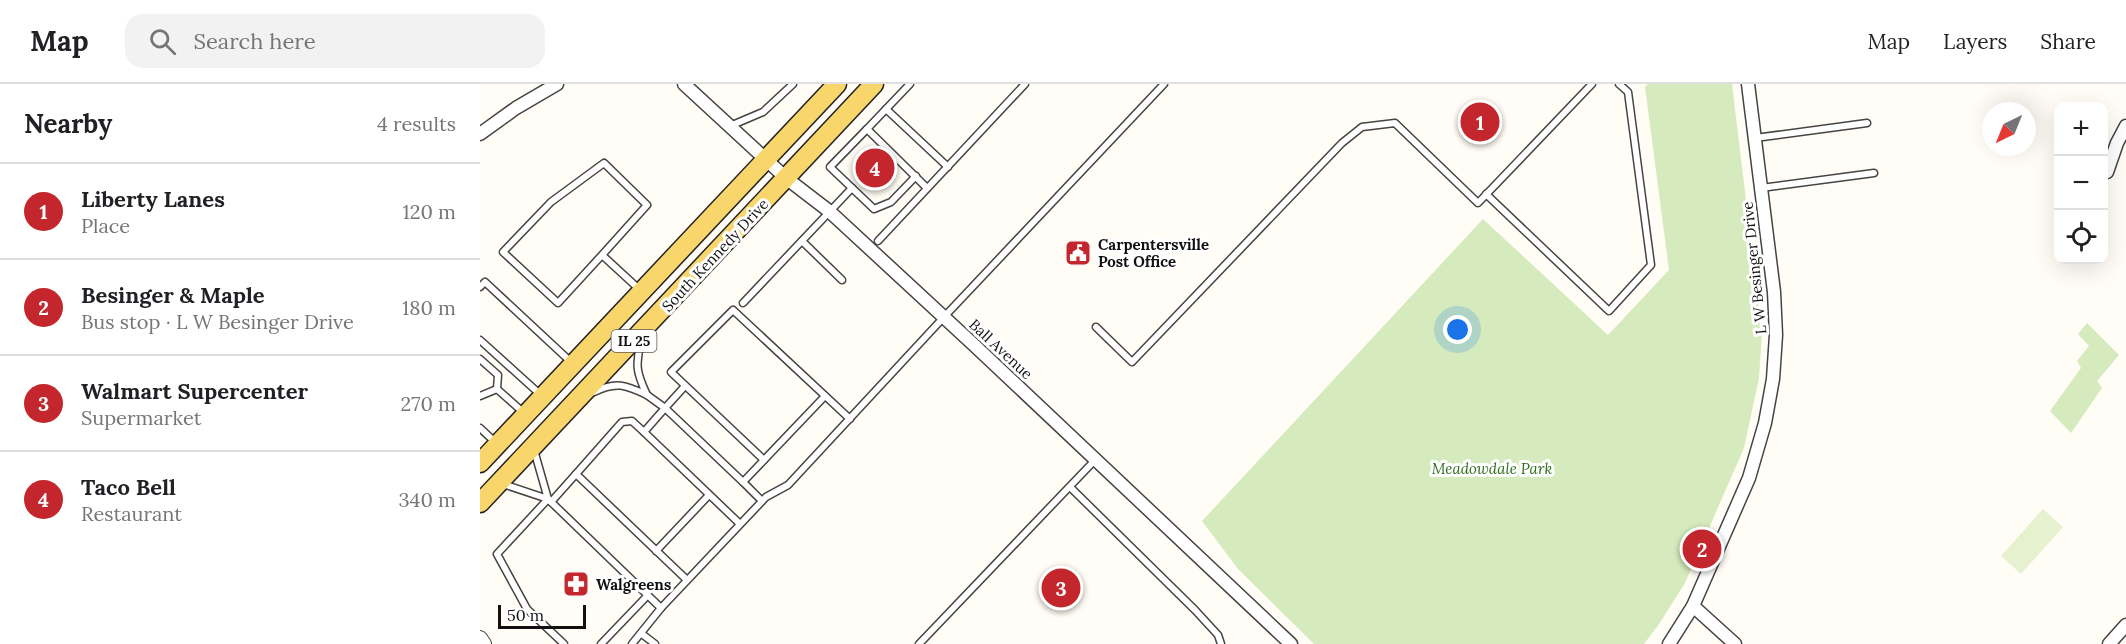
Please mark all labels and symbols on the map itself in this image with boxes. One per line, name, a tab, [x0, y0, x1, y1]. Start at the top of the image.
pin: 1	[1460, 99, 1500, 144]
north arrow	[1982, 102, 2036, 156]
pin: 4	[856, 146, 894, 190]
street label: South Kennedy Drive	[658, 195, 772, 315]
street label: L W Besinger Drive	[1738, 201, 1770, 335]
place label: Carpentersville Post Office	[1098, 235, 1209, 271]
public building icon: Carpentersville Post Office	[1063, 238, 1093, 268]
street label: Ball Avenue	[965, 315, 1037, 383]
your location	[1443, 315, 1472, 344]
road number: IL 25	[612, 330, 656, 352]
park label: Meadowdale Park	[1432, 459, 1552, 478]
pin: 2	[1682, 526, 1722, 572]
pin: 3	[1042, 566, 1080, 610]
pharmacy icon: Walgreens	[561, 569, 591, 599]
place label: Walgreens	[596, 575, 671, 594]
scale bar	[498, 602, 586, 630]

